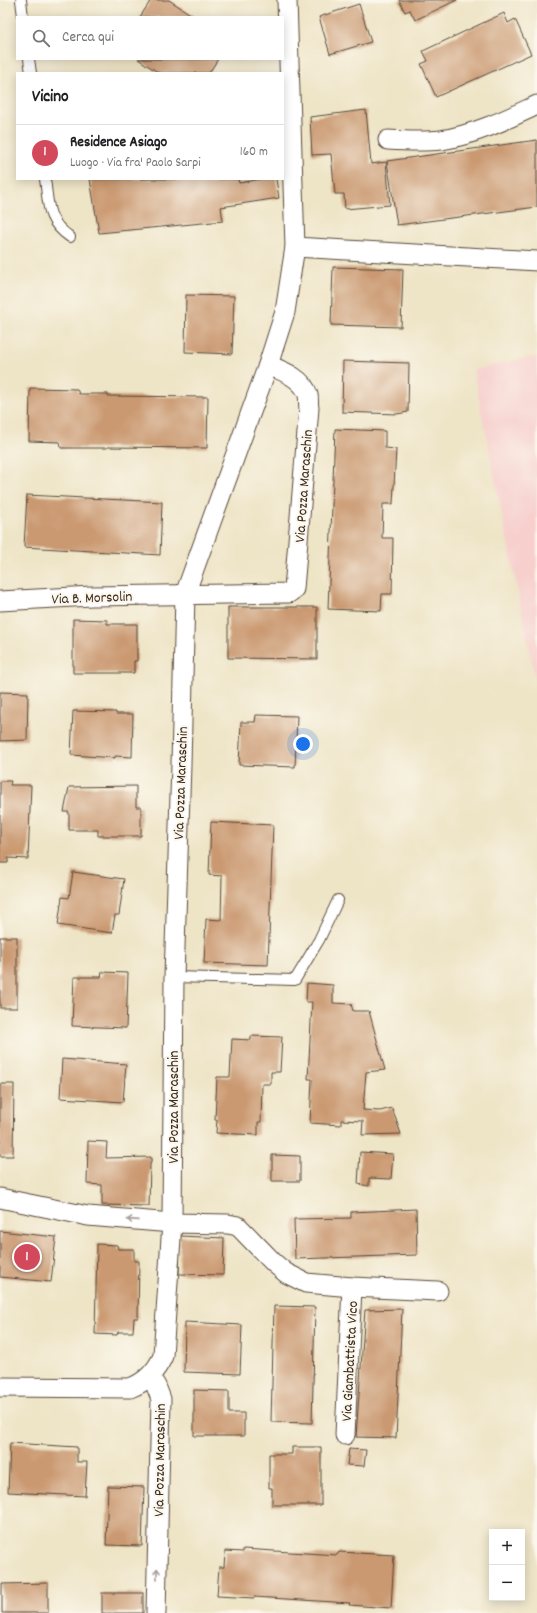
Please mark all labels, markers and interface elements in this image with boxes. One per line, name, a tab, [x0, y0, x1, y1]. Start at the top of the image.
search box	[16, 16, 284, 60]
icon: search	[30, 27, 52, 49]
text: Cerca qui	[62, 27, 114, 49]
text: Vicino	[32, 86, 69, 110]
text: Residence Asiago	[70, 132, 167, 154]
text: 1	[44, 143, 46, 162]
text: 160 m	[240, 143, 268, 162]
text: Luogo · Via fra' Paolo Sarpi	[70, 154, 201, 173]
street label: Via Pozza Maraschin	[290, 429, 320, 543]
street label: Via B. Morsolin	[51, 587, 133, 611]
street label: Via Pozza Maraschin	[169, 726, 195, 840]
your location	[293, 734, 313, 754]
street label: Via Pozza Maraschin	[164, 1050, 186, 1164]
one-way arrow	[127, 1217, 140, 1224]
pin: 1	[14, 1242, 40, 1272]
street label: Via Giambattista Vico	[337, 1300, 365, 1422]
street label: Via Pozza Maraschin	[149, 1403, 173, 1517]
map controls	[489, 1529, 525, 1601]
button: +	[489, 1529, 525, 1565]
button: −	[489, 1565, 525, 1601]
one-way arrow	[153, 1568, 161, 1581]

